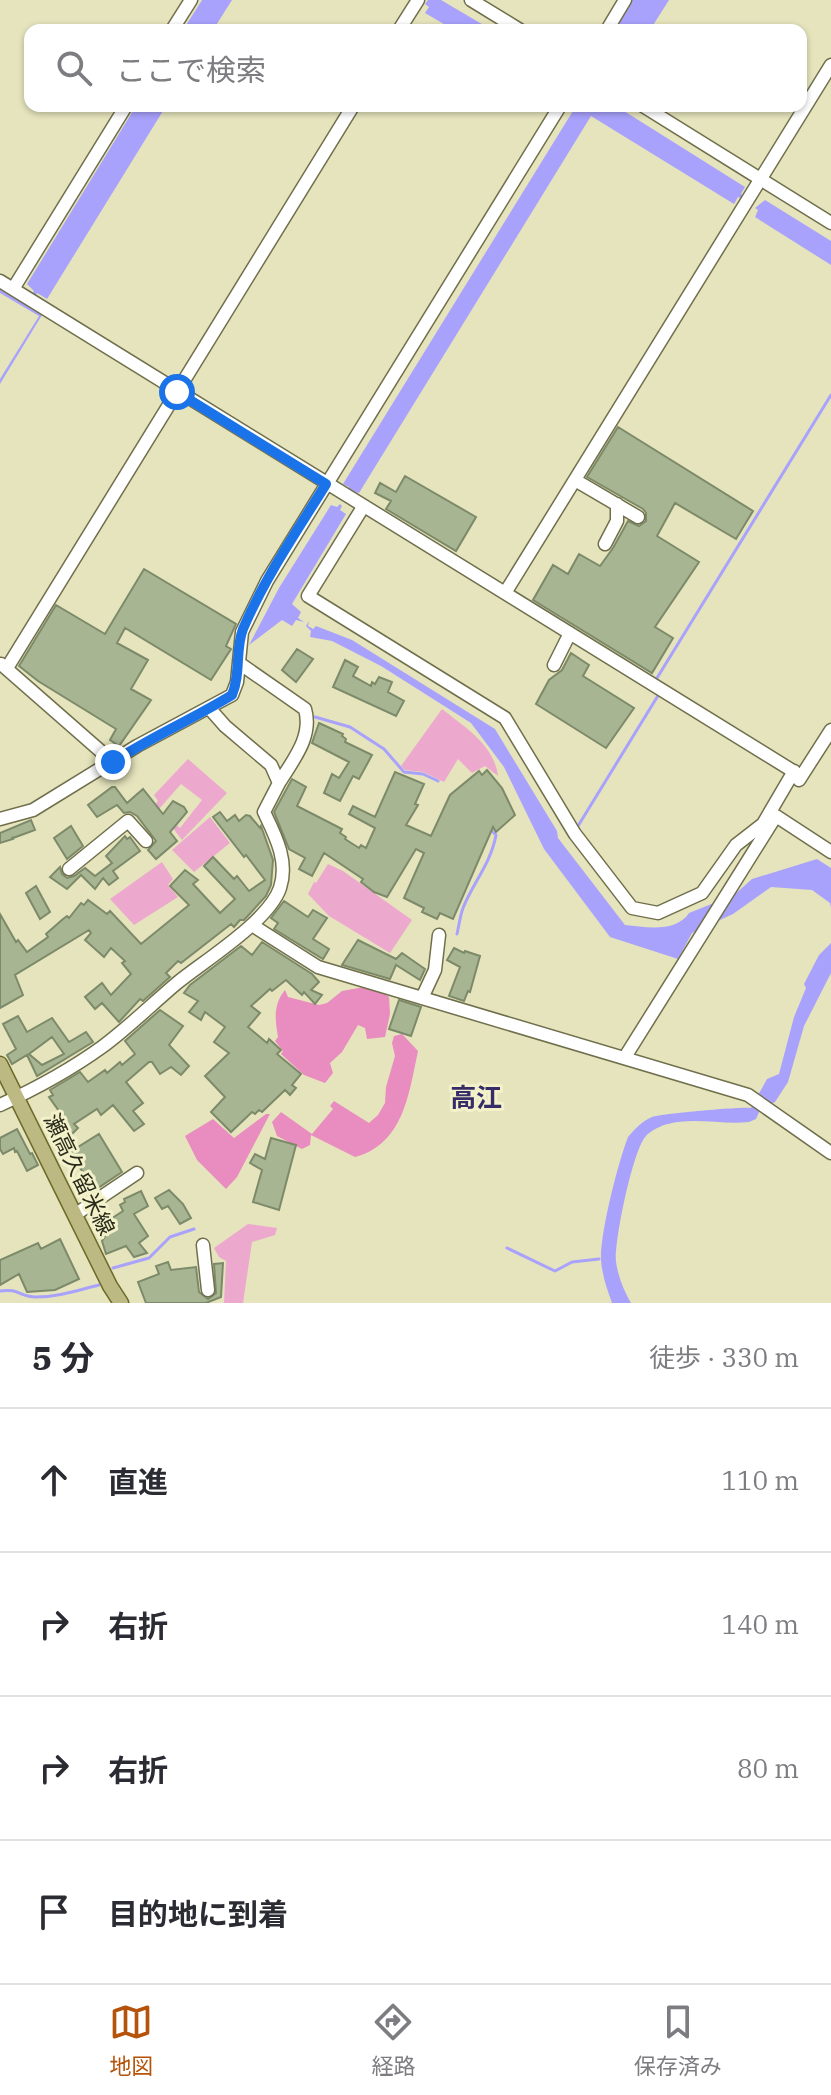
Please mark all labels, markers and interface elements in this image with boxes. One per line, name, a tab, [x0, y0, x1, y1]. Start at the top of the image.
search box	[24, 24, 807, 112]
icon: search	[52, 46, 96, 90]
text: ここで検索	[116, 50, 266, 89]
route start	[159, 374, 195, 410]
route end	[95, 744, 131, 780]
district label: 高江	[450, 1080, 502, 1114]
street label: 瀬高久留米線	[38, 1108, 122, 1240]
text: 5 分	[32, 1335, 94, 1379]
text: 徒歩 · 330 m	[649, 1340, 799, 1374]
icon: ahead	[32, 1458, 76, 1502]
text: 直進	[108, 1462, 168, 1501]
text: 110 m	[721, 1463, 799, 1497]
icon: right	[32, 1602, 76, 1646]
text: 右折	[108, 1606, 168, 1645]
text: 140 m	[721, 1607, 799, 1641]
icon: right	[32, 1746, 76, 1790]
text: 右折	[108, 1750, 168, 1789]
text: 80 m	[737, 1751, 799, 1785]
icon: arrive	[32, 1890, 76, 1934]
text: 目的地に到着	[108, 1894, 288, 1933]
tab: 地図	[109, 2000, 153, 2080]
tab: 経路	[371, 2000, 416, 2080]
tab: 保存済み	[634, 2000, 722, 2080]

